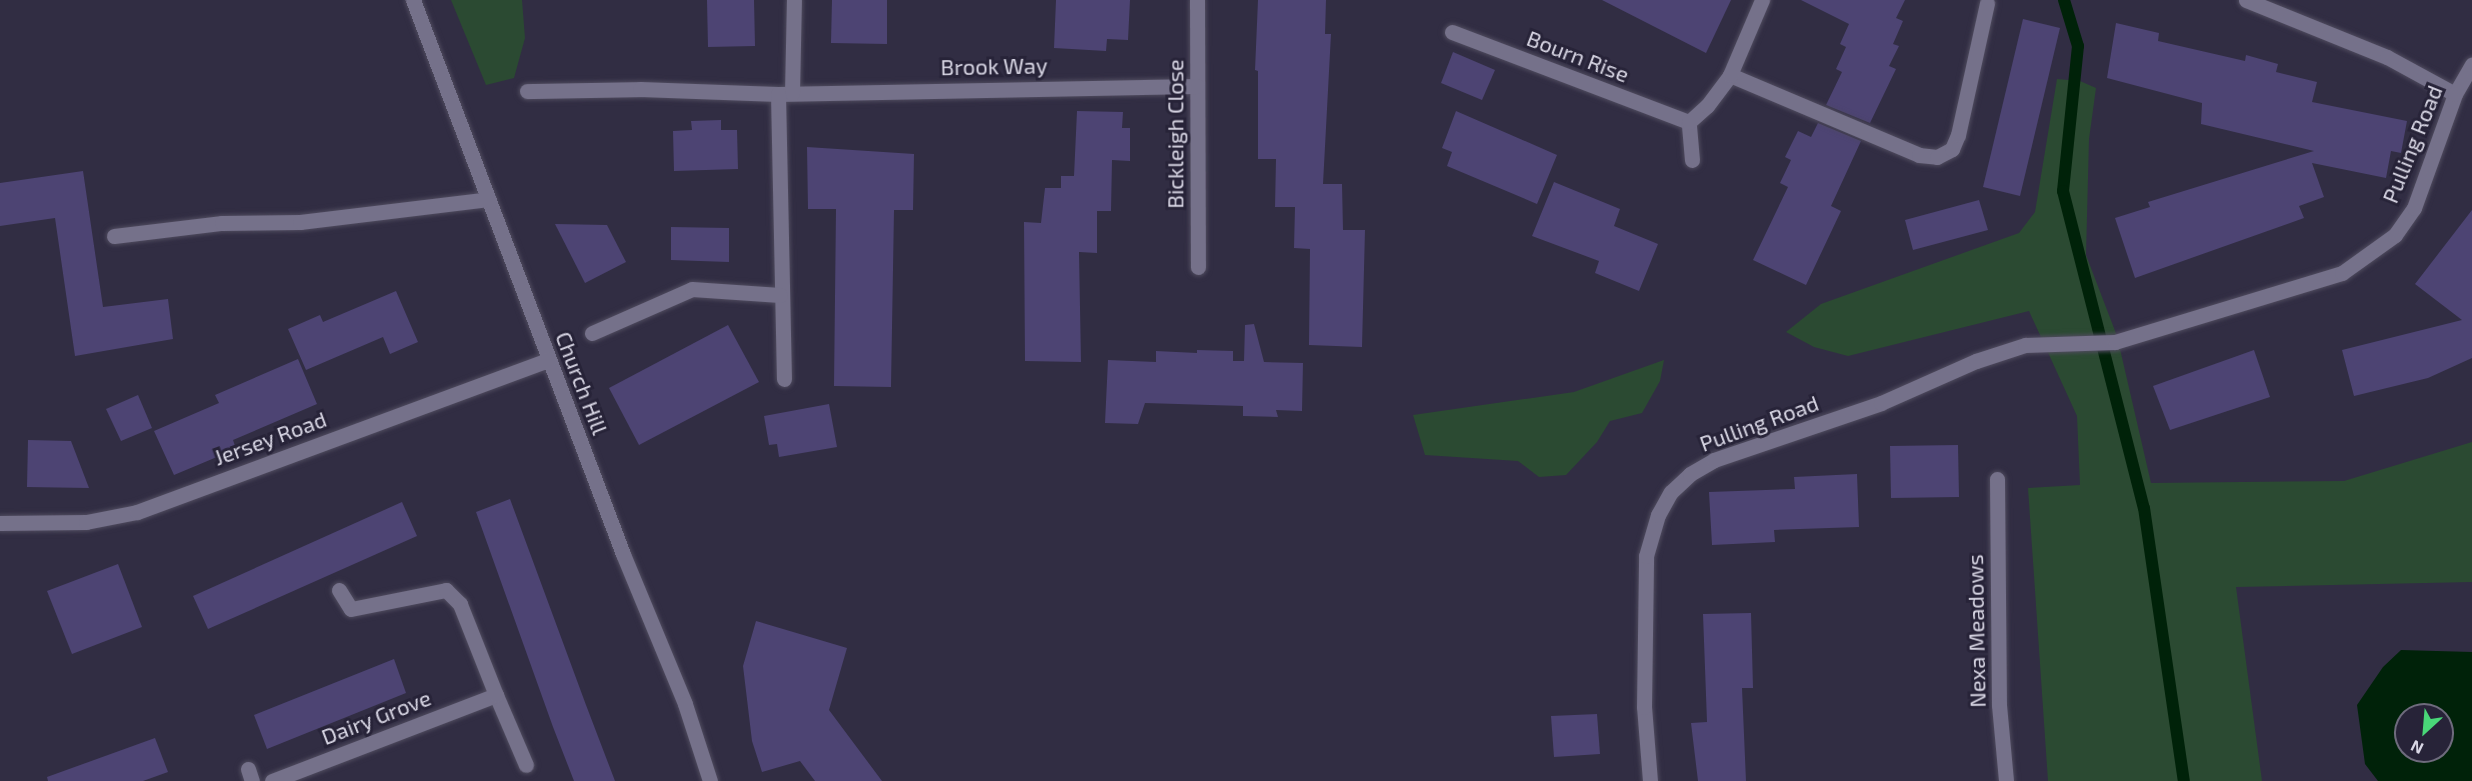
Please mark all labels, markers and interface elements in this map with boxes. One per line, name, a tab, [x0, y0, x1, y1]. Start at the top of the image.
street label: Bourn Rise	[1523, 24, 1633, 88]
street label: Brook Way	[940, 52, 1048, 80]
street label: Bickleigh Close	[1162, 59, 1188, 209]
street label: Pulling Road	[2376, 81, 2448, 207]
street label: Church Hill	[550, 328, 614, 438]
street label: Pulling Road	[1696, 389, 1822, 457]
street label: Jersey Road	[210, 405, 330, 471]
street label: Nexa Meadows	[1961, 554, 1991, 708]
street label: Dairy Grove	[317, 684, 435, 750]
north arrow	[2394, 703, 2454, 763]
text: N	[2407, 737, 2426, 759]

